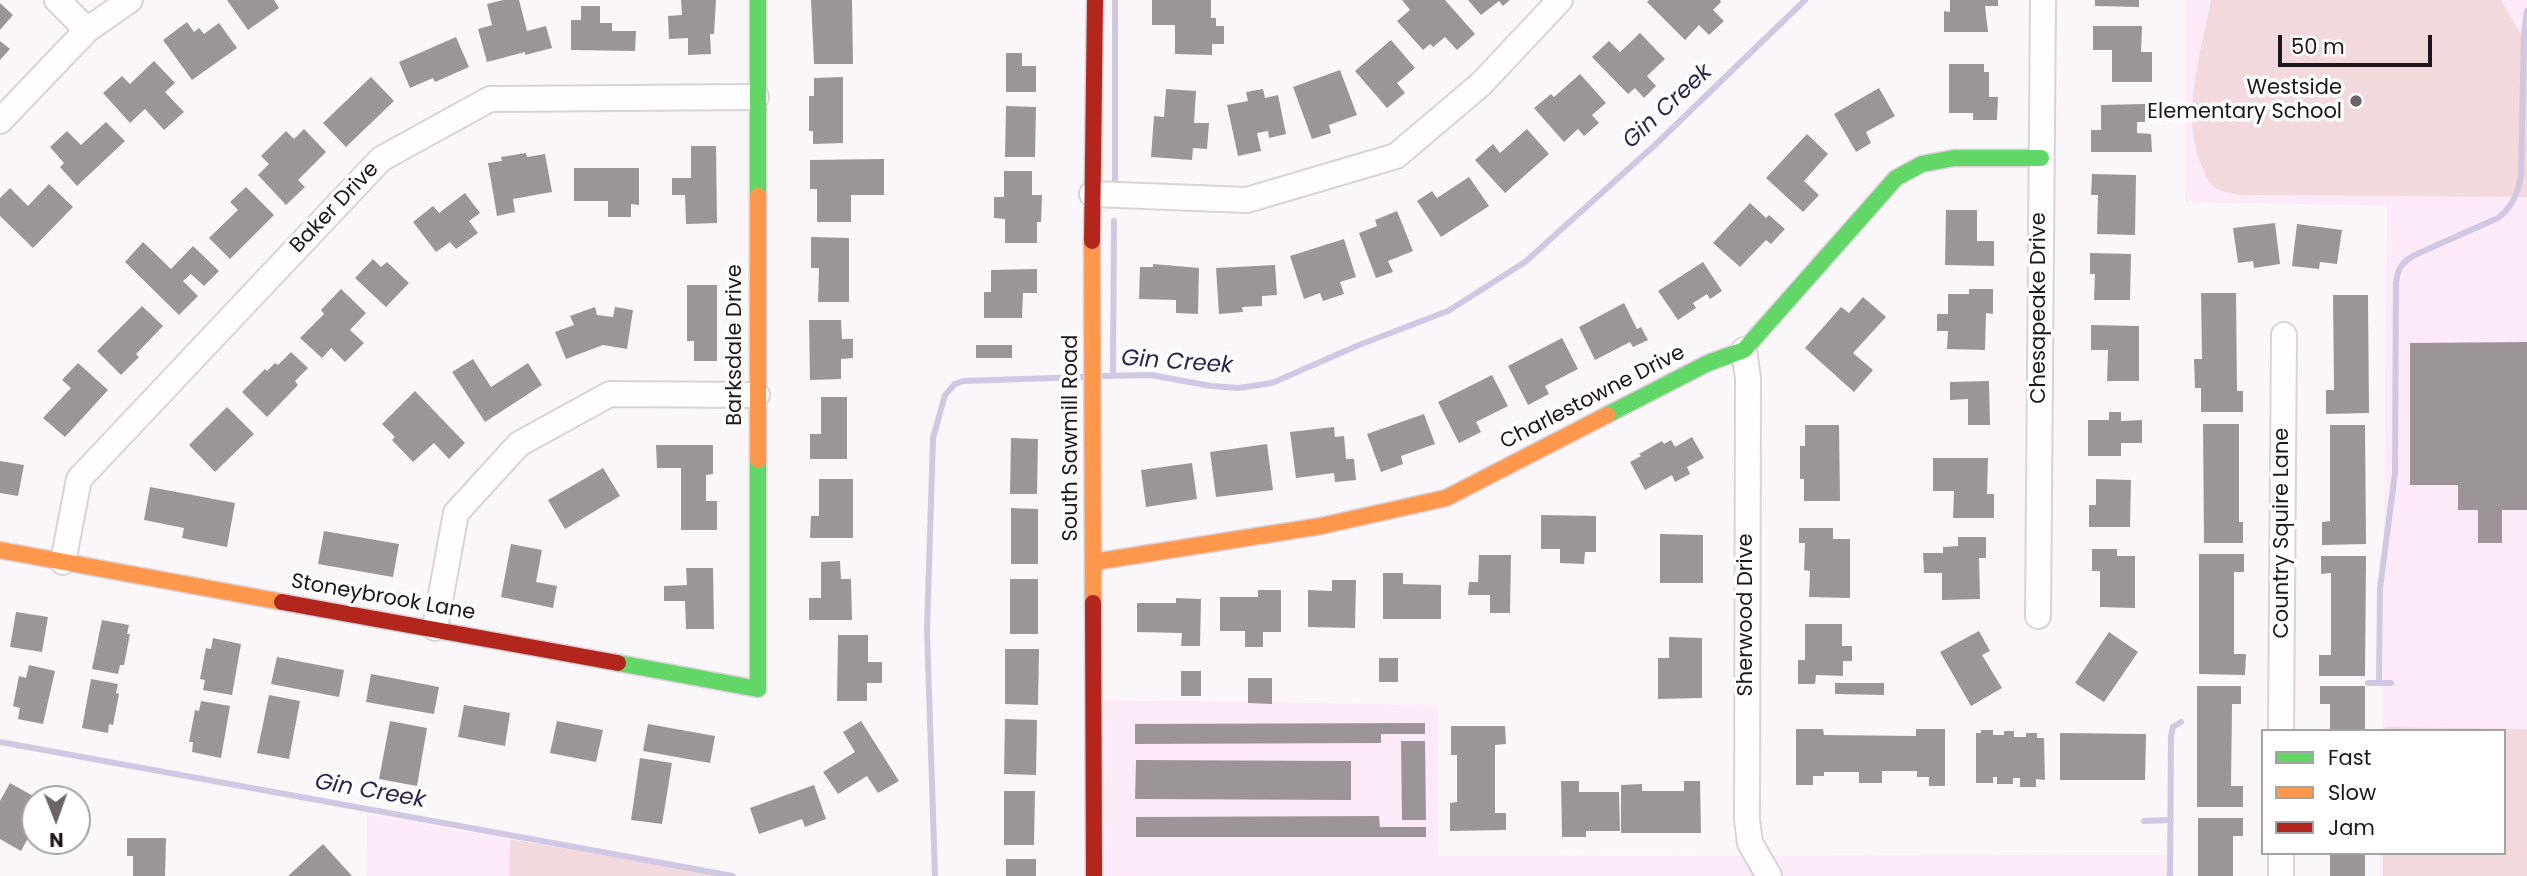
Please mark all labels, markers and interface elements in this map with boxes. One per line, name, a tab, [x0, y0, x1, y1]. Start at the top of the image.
scale bar	[2282, 21, 2436, 65]
text: 50 m	[2291, 32, 2345, 61]
water label: Gin Creek	[1618, 59, 1718, 155]
place label: Westside Elementary School	[2147, 76, 2342, 126]
marker: Westside Elementary School	[2348, 93, 2364, 109]
street label: Baker Drive	[285, 157, 385, 259]
street label: Chesapeake Drive	[2027, 212, 2053, 404]
street label: Barksdale Drive	[723, 264, 749, 426]
street label: South Sawmill Road	[1059, 335, 1085, 541]
street label: Charlestowne Drive	[1496, 341, 1690, 455]
water label: Gin Creek	[1120, 345, 1234, 381]
street label: Country Squire Lane	[2270, 428, 2296, 638]
street label: Sherwood Drive	[1734, 533, 1760, 697]
street label: Stoneybrook Lane	[289, 569, 477, 627]
legend	[2261, 729, 2506, 855]
text: Fast	[2328, 743, 2371, 772]
water label: Gin Creek	[313, 769, 427, 815]
text: Slow	[2328, 778, 2376, 807]
north arrow	[21, 785, 91, 855]
text: Jam	[2328, 813, 2375, 842]
text: N	[49, 826, 64, 853]

